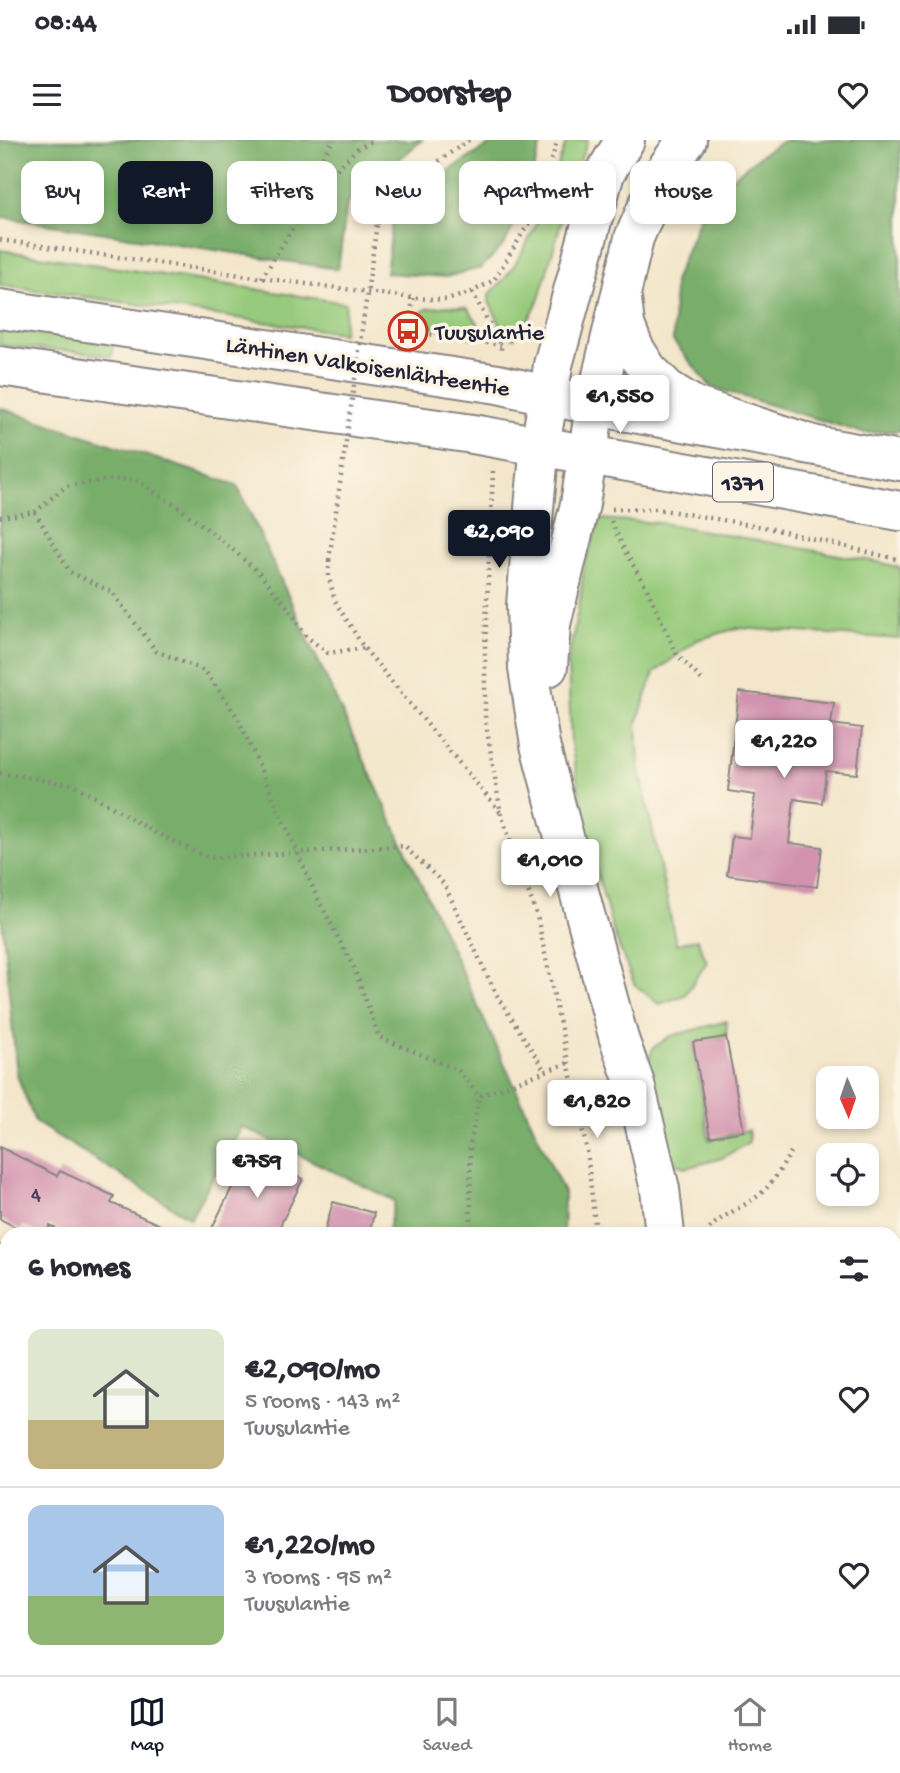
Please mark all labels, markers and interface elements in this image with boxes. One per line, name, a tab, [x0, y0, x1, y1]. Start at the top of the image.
text: 08:44	[35, 9, 97, 40]
icon: menu	[28, 76, 66, 114]
text: Doorstep	[389, 76, 511, 114]
icon: heart	[834, 76, 872, 114]
chip: Buy	[21, 161, 104, 224]
chip: Rent	[118, 161, 213, 224]
chip: Filters	[227, 161, 337, 224]
chip: New	[351, 161, 445, 224]
chip: Apartment	[459, 161, 616, 224]
chip: House	[630, 161, 736, 224]
bus stop icon: Tuusulantie	[387, 310, 429, 352]
place label: Tuusulantie	[433, 320, 545, 349]
street label: Läntinen Valkoisenlähteentie	[223, 332, 512, 405]
pin: €1,550	[563, 376, 677, 435]
text: €1,550	[586, 384, 654, 411]
road number: 1371	[713, 462, 773, 502]
pin: €2,090	[442, 510, 556, 570]
text: €2,090	[464, 519, 534, 546]
pin: €1,220	[727, 720, 841, 780]
text: €1,220	[751, 729, 817, 756]
pin: €1,010	[493, 840, 607, 899]
text: €1,010	[517, 848, 583, 875]
north arrow	[816, 1066, 878, 1129]
map controls	[816, 1066, 879, 1206]
pin: €1,820	[540, 1080, 654, 1140]
text: €1,820	[563, 1089, 631, 1116]
pin: €759	[216, 1140, 298, 1200]
button: locate	[816, 1143, 879, 1206]
text: €759	[232, 1149, 282, 1176]
house number: 4	[31, 1184, 41, 1209]
icon: filters	[835, 1250, 873, 1288]
text: 6 homes	[28, 1252, 130, 1287]
text: €2,090/mo	[245, 1354, 380, 1389]
icon: home	[84, 1357, 168, 1441]
icon: heart	[835, 1380, 873, 1418]
text: 5 rooms · 143 m²	[245, 1389, 400, 1416]
text: Tuusulantie	[245, 1416, 350, 1443]
text: €1,220/mo	[245, 1530, 375, 1565]
icon: home	[84, 1533, 168, 1617]
icon: heart	[835, 1556, 873, 1594]
text: 3 rooms · 95 m²	[245, 1565, 392, 1592]
text: Tuusulantie	[245, 1592, 350, 1619]
tab: Map	[128, 1693, 166, 1758]
tab: Saved	[423, 1693, 471, 1758]
tab: Home	[728, 1693, 772, 1758]

